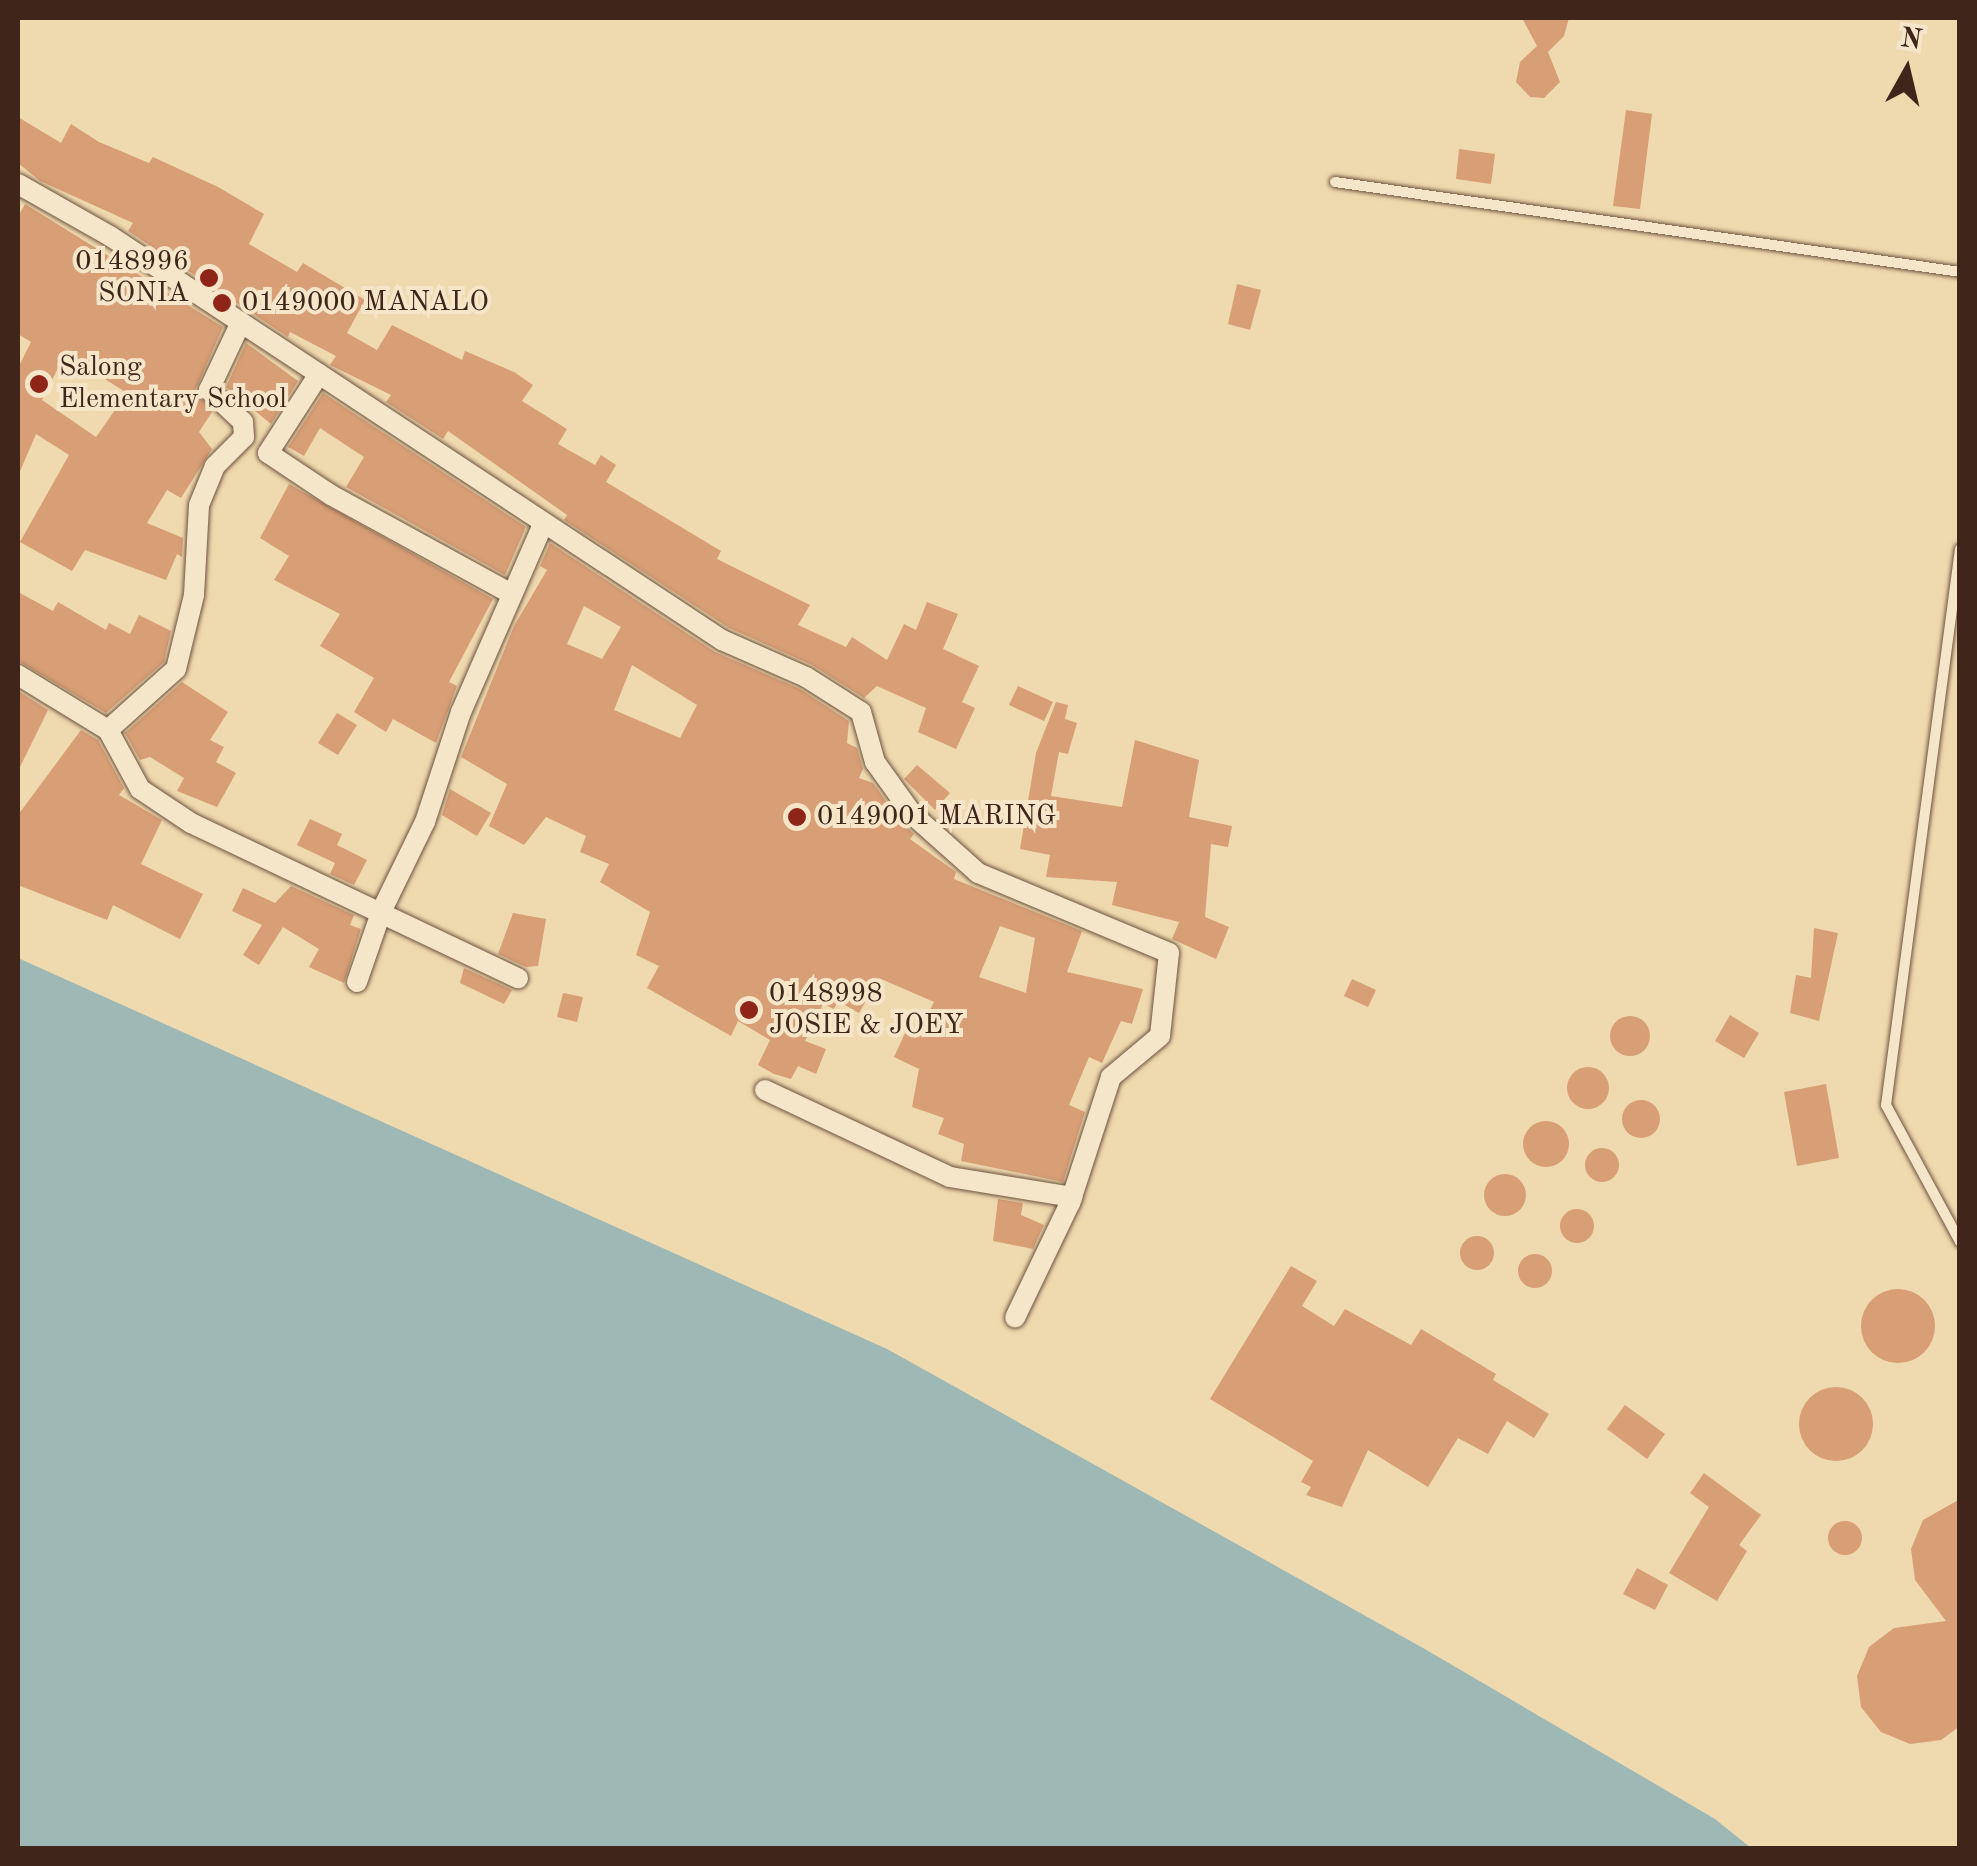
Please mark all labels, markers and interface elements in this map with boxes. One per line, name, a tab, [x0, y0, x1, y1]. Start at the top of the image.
north arrow	[1857, 20, 1957, 120]
text: N	[1899, 25, 1924, 56]
place label: 0148996 SONIA	[75, 245, 189, 311]
marker: 0148996 SONIA	[198, 267, 220, 289]
place label: 0149000 MANALO	[242, 286, 489, 320]
marker: 0149000 MANALO	[211, 292, 233, 314]
place label: Salong Elementary School	[59, 351, 287, 417]
marker: Salong Elementary School	[28, 373, 50, 395]
place label: 0149001 MARING	[817, 800, 1056, 834]
marker: 0149001 MARING	[786, 806, 808, 828]
place label: 0148998 JOSIE & JOEY	[769, 977, 964, 1043]
marker: 0148998 JOSIE & JOEY	[738, 999, 760, 1021]

